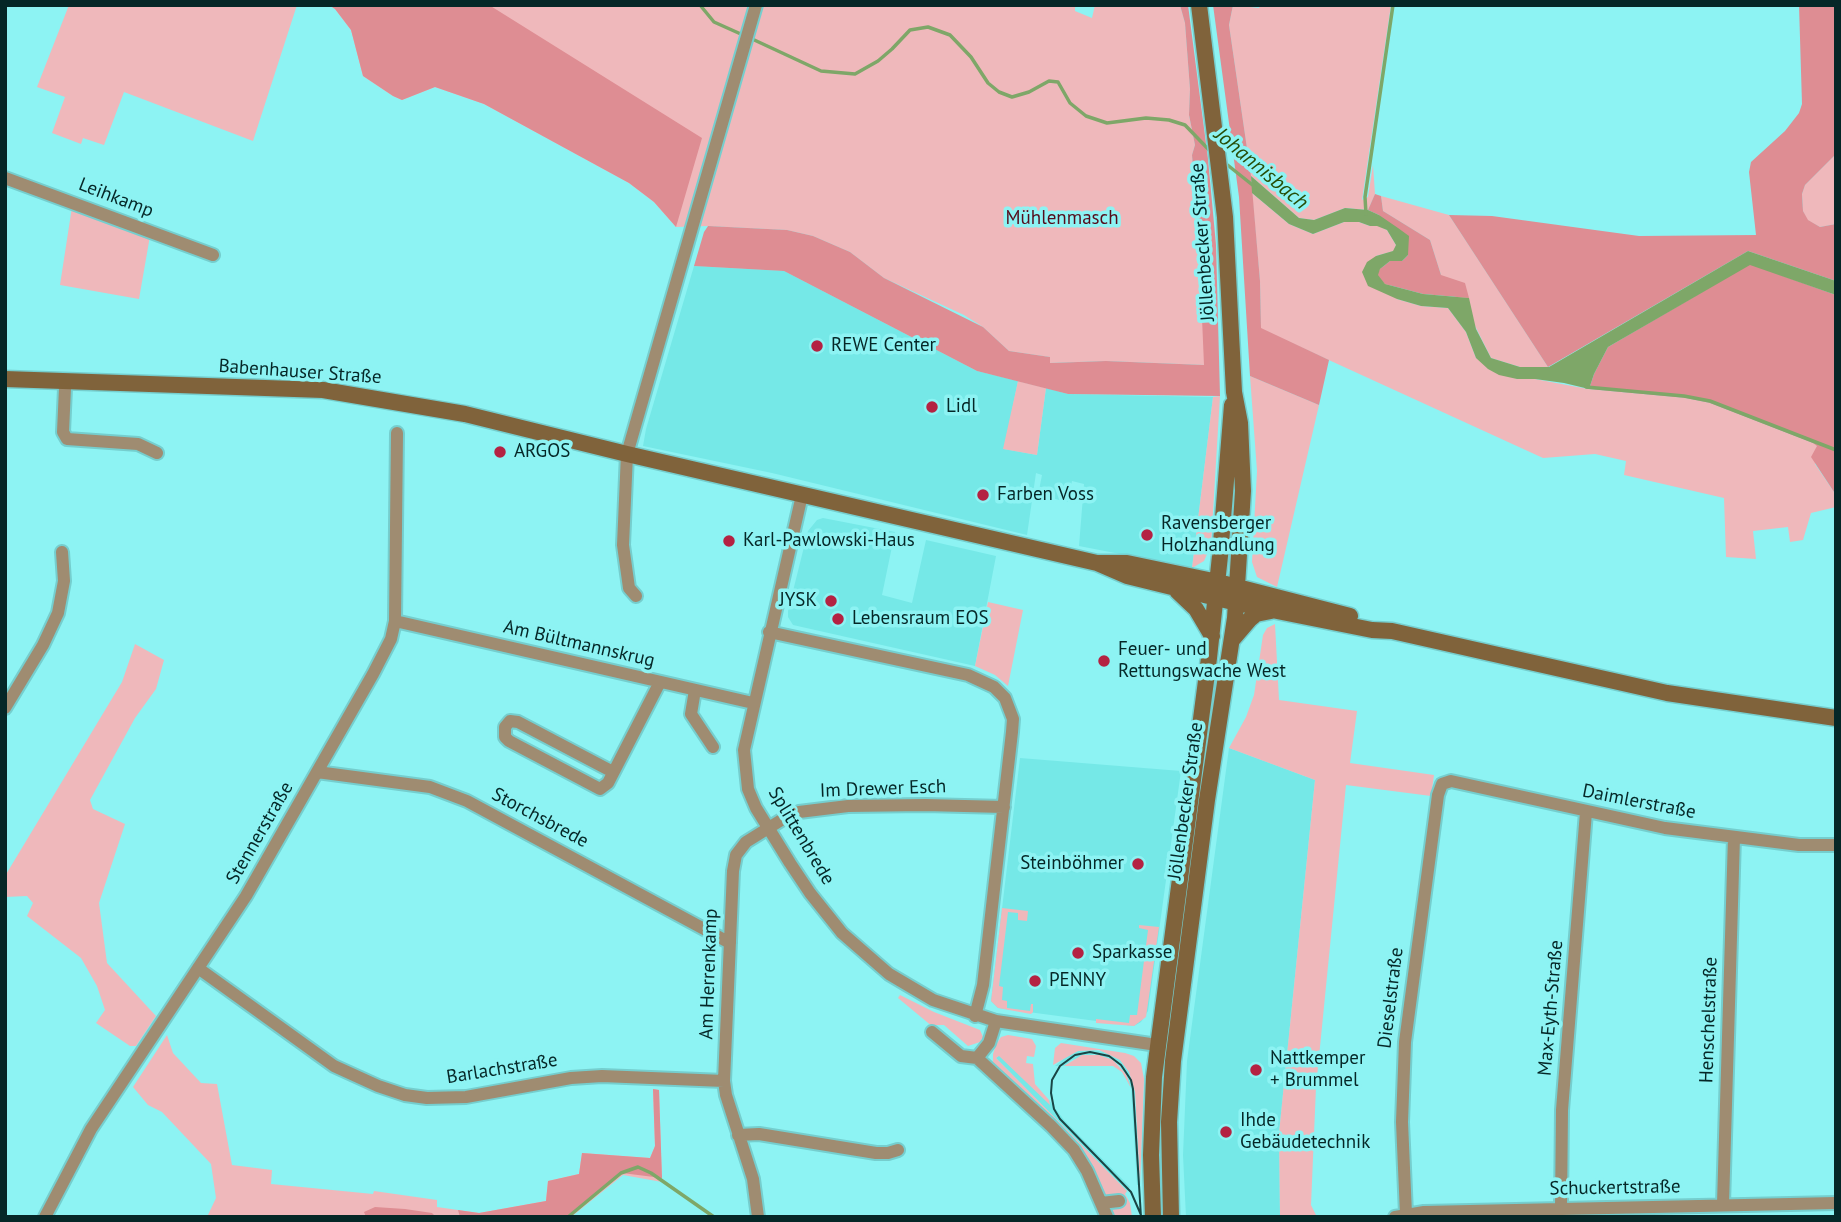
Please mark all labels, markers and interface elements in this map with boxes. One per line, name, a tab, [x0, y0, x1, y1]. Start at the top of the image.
water label: Johannisbach	[1209, 123, 1313, 215]
street label: Jöllenbecker Straße	[1186, 162, 1220, 322]
street label: Leihkamp	[75, 173, 157, 223]
park label: Mühlenmasch	[1005, 208, 1119, 230]
place label: REWE Center	[831, 335, 936, 357]
marker: REWE Center	[809, 338, 825, 354]
street label: Babenhauser Straße	[218, 355, 382, 389]
place label: Lidl	[946, 396, 977, 418]
marker: Lidl	[924, 399, 940, 415]
place label: ARGOS	[514, 441, 570, 463]
marker: ARGOS	[492, 444, 508, 460]
place label: Farben Voss	[997, 484, 1094, 506]
marker: Farben Voss	[975, 487, 991, 503]
place label: Ravensberger Holzhandlung	[1161, 513, 1275, 557]
marker: Ravensberger Holzhandlung	[1139, 527, 1155, 543]
place label: Karl-Pawlowski-Haus	[743, 530, 915, 552]
marker: Karl-Pawlowski-Haus	[721, 533, 737, 549]
place label: JYSK	[779, 590, 817, 612]
marker: JYSK	[823, 593, 839, 609]
place label: Lebensraum EOS	[852, 608, 989, 630]
marker: Lebensraum EOS	[830, 611, 846, 627]
street label: Am Bültmannskrug	[501, 616, 657, 672]
place label: Feuer- und Rettungswache West	[1118, 639, 1286, 683]
marker: Feuer- und Rettungswache West	[1096, 653, 1112, 669]
street label: Jöllenbecker Straße	[1164, 721, 1208, 881]
street label: Im Drewer Esch	[819, 775, 947, 803]
street label: Stennerstraße	[222, 778, 298, 888]
street label: Daimlerstraße	[1580, 780, 1698, 824]
street label: Storchsbrede	[488, 783, 592, 853]
street label: Splittenbrede	[763, 783, 839, 889]
place label: Steinböhmer	[1020, 853, 1124, 875]
marker: Steinböhmer	[1130, 856, 1146, 872]
street label: Am Herrenkamp	[695, 908, 723, 1040]
street label: Max-Eyth-Straße	[1534, 939, 1568, 1077]
place label: Sparkasse	[1092, 942, 1172, 964]
marker: Sparkasse	[1070, 945, 1086, 961]
street label: Dieselstraße	[1373, 946, 1409, 1050]
street label: Henschelstraße	[1695, 957, 1723, 1083]
place label: PENNY	[1049, 970, 1106, 992]
marker: PENNY	[1027, 973, 1043, 989]
place label: Nattkemper + Brummel	[1270, 1048, 1365, 1092]
street label: Barlachstraße	[445, 1049, 559, 1089]
marker: Nattkemper + Brummel	[1248, 1062, 1264, 1078]
place label: Ihde Gebäudetechnik	[1240, 1110, 1370, 1154]
marker: Ihde Gebäudetechnik	[1218, 1124, 1234, 1140]
street label: Schuckertstraße	[1549, 1175, 1681, 1201]

